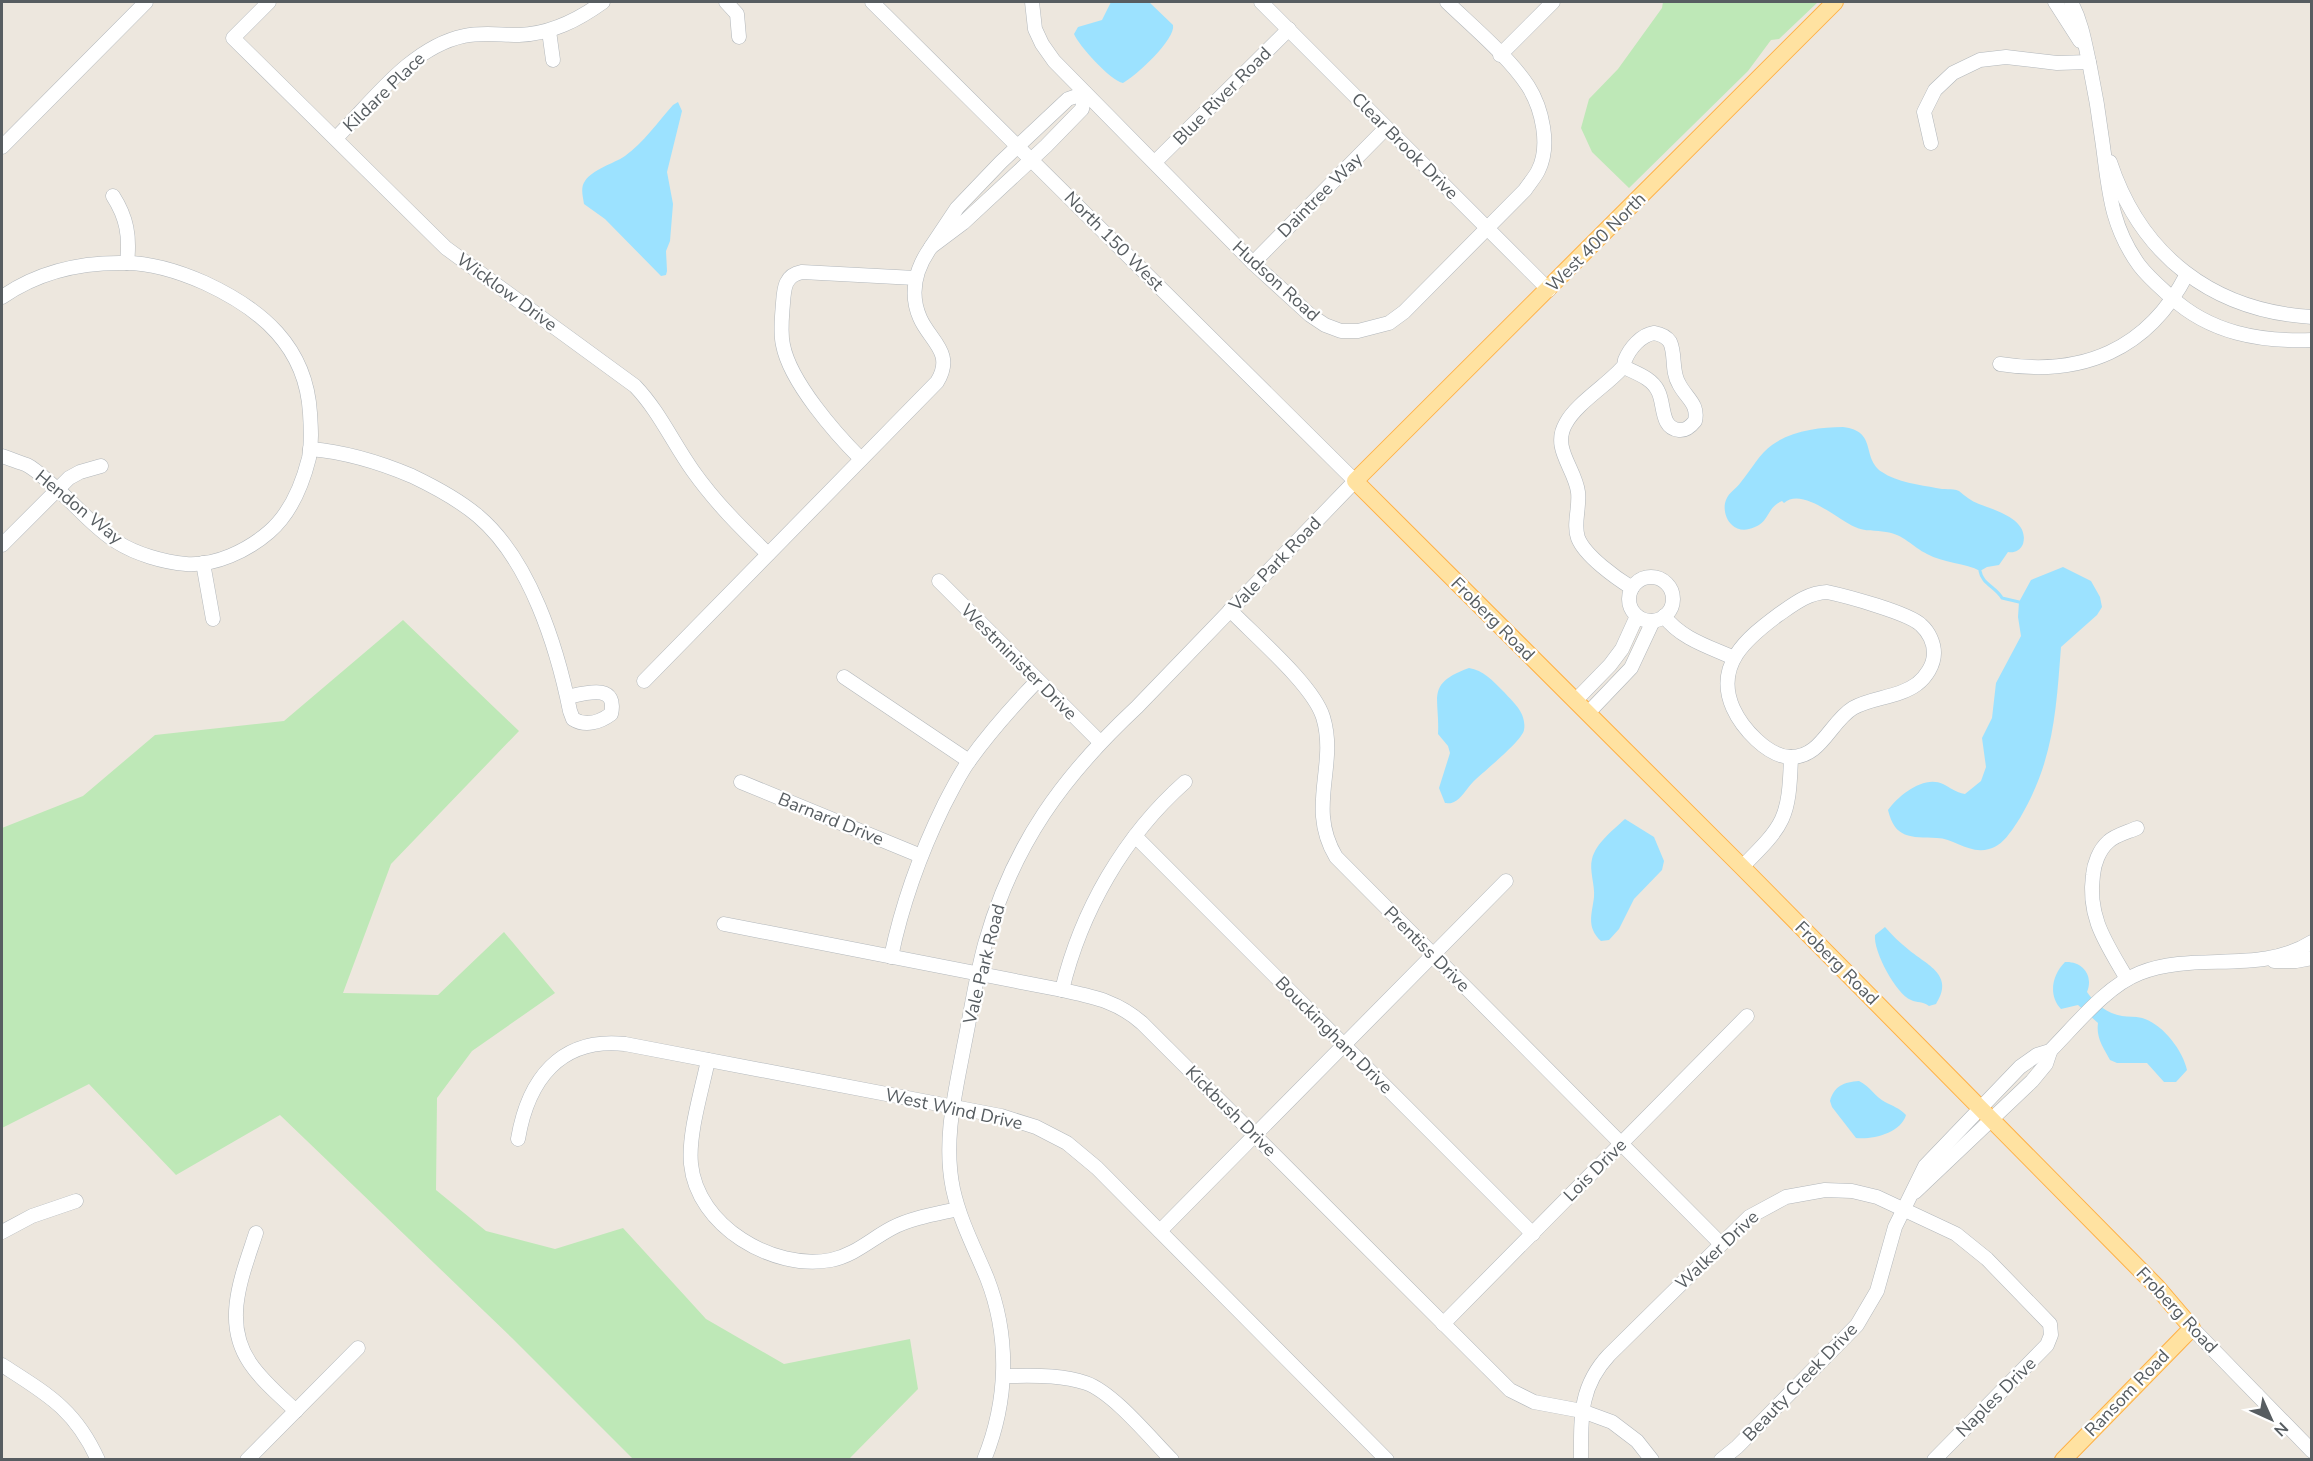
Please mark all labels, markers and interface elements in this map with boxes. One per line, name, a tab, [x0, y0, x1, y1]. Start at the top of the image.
street label: Blue River Road	[1168, 42, 1276, 150]
street label: Kildare Place	[338, 47, 430, 137]
street label: Clear Brook Drive	[1346, 87, 1464, 205]
street label: Daintree Way	[1272, 147, 1368, 243]
street label: North 150 West	[1059, 186, 1170, 297]
street label: West 400 North	[1541, 187, 1651, 297]
street label: Hudson Road	[1227, 235, 1325, 327]
street label: Wicklow Drive	[452, 247, 562, 337]
street label: Hendon Way	[30, 464, 128, 550]
street label: Vale Park Road	[1223, 511, 1326, 617]
street label: Froberg Road	[1446, 572, 1540, 666]
street label: Westminister Drive	[956, 599, 1082, 725]
street label: Barnard Drive	[775, 787, 887, 851]
street label: Prentiss Drive	[1379, 901, 1475, 997]
street label: Vale Park Road	[957, 902, 1010, 1027]
street label: Froberg Road	[1790, 916, 1884, 1010]
street label: Bouckingham Drive	[1270, 971, 1398, 1099]
street label: Kickbush Drive	[1180, 1060, 1282, 1162]
street label: West Wind Drive	[883, 1083, 1025, 1135]
street label: Lois Drive	[1558, 1133, 1632, 1207]
street label: Walker Drive	[1670, 1205, 1764, 1295]
street label: Froberg Road	[2131, 1262, 2223, 1358]
street label: Beauty Creek Drive	[1737, 1318, 1863, 1446]
street label: Ransom Road	[2079, 1344, 2175, 1442]
street label: Naples Drive	[1951, 1352, 2041, 1442]
north arrow	[2241, 1389, 2301, 1449]
text: N	[2269, 1417, 2293, 1441]

